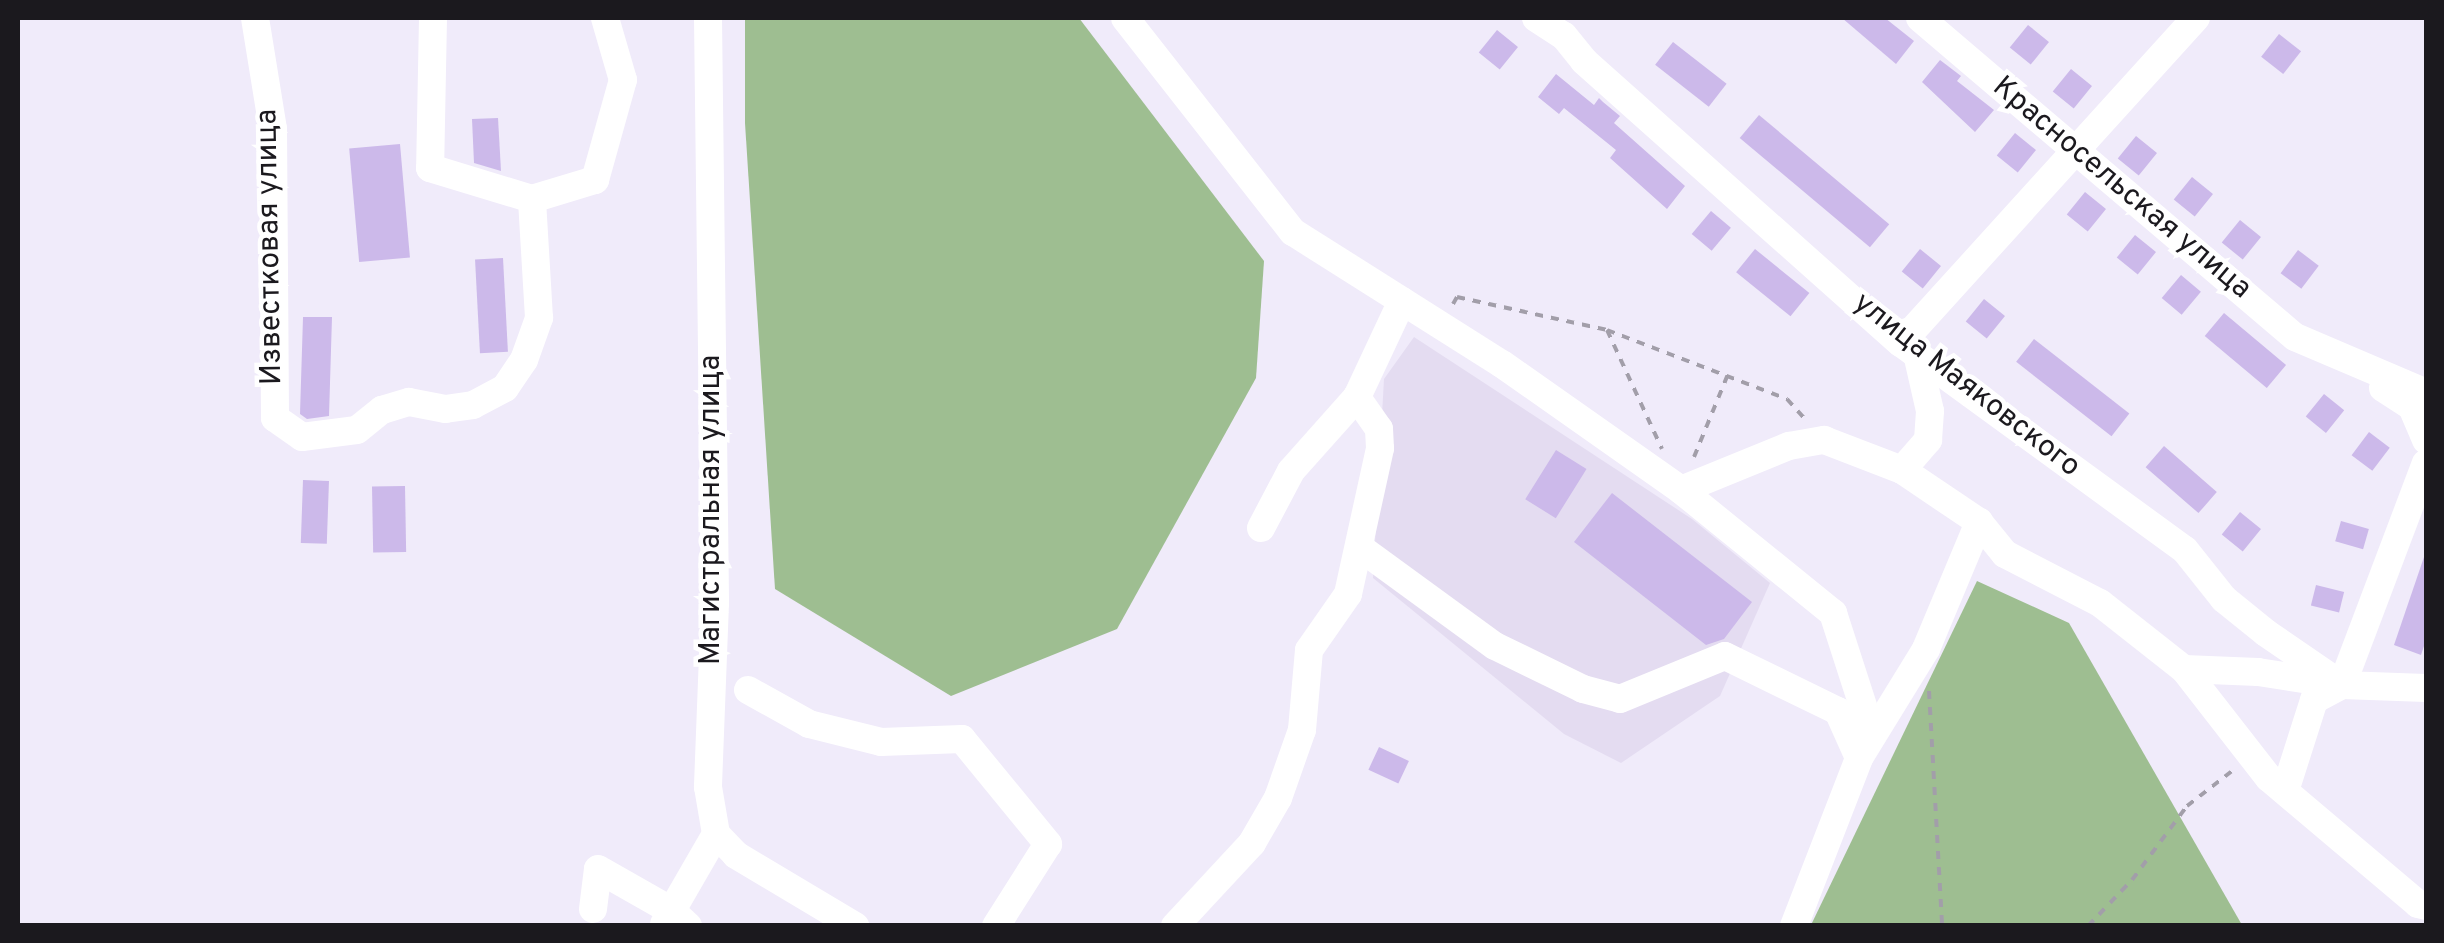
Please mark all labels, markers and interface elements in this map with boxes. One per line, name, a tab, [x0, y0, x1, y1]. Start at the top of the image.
street label: Красносельская улица	[1984, 70, 2258, 308]
street label: Известковая улица	[251, 108, 291, 386]
street label: улица Маяковского	[1845, 286, 2087, 486]
street label: Магистральная улица	[694, 355, 730, 665]

